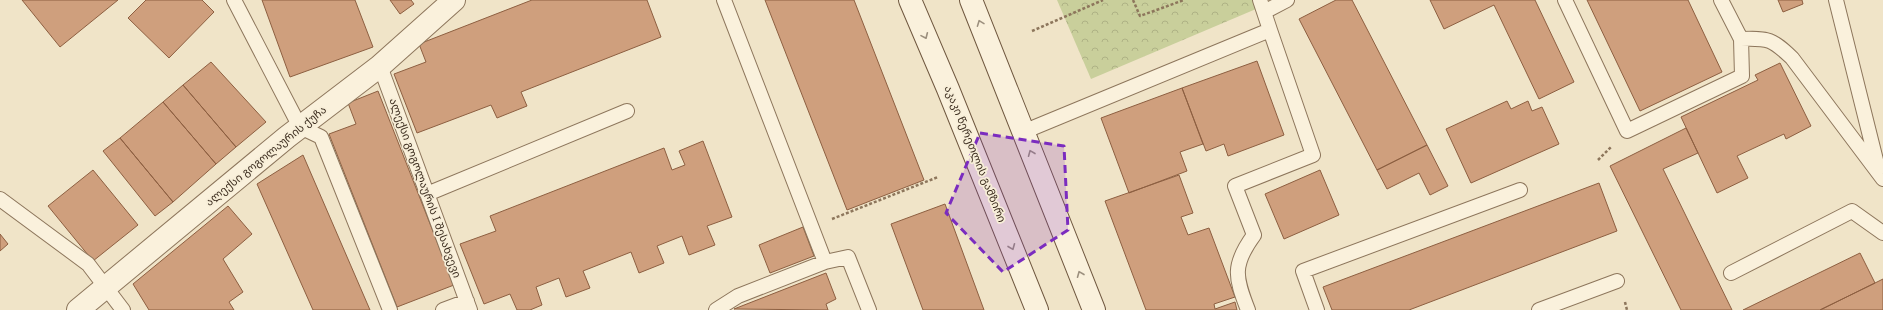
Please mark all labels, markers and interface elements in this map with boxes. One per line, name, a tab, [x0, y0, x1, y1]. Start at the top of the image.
one-way arrow	[977, 19, 985, 26]
one-way arrow	[921, 32, 929, 39]
street label: აკაკი წერეთლის გამზირი	[942, 84, 1008, 224]
street label: ალექსი გოგოლაურის I შესახვევი	[386, 96, 464, 280]
street label: ალექსი გოგოლაურის ქუჩა	[203, 103, 329, 209]
one-way arrow	[1028, 150, 1036, 157]
one-way arrow	[1007, 243, 1015, 250]
one-way arrow	[1076, 270, 1084, 277]

